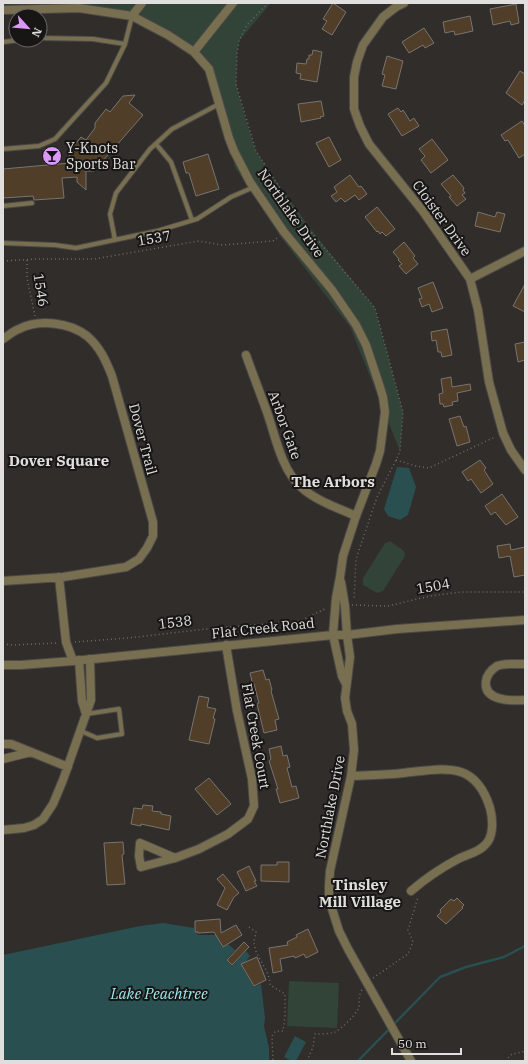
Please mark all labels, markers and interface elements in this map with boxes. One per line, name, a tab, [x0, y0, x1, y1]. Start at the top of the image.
north arrow	[8, 8, 48, 48]
text: N	[29, 25, 45, 40]
place label: Y-Knots Sports Bar	[66, 139, 136, 173]
bar icon: Y-Knots Sports Bar	[41, 145, 63, 167]
street label: Northlake Drive	[254, 165, 328, 261]
street label: Cloister Drive	[408, 176, 476, 260]
street label: 1537	[136, 226, 172, 250]
street label: 1546	[29, 272, 53, 308]
street label: Arbor Gate	[264, 388, 306, 462]
street label: Dover Trail	[125, 401, 161, 477]
district label: Dover Square	[9, 451, 109, 470]
district label: The Arbors	[291, 472, 375, 491]
street label: 1504	[415, 574, 451, 598]
street label: 1538	[157, 611, 193, 633]
street label: Flat Creek Road	[211, 614, 316, 642]
street label: Flat Creek Court	[238, 682, 274, 790]
street label: Northlake Drive	[311, 754, 349, 860]
district label: Tinsley Mill Village	[319, 875, 401, 911]
water label: Lake Peachtree	[109, 984, 208, 1003]
scale bar	[392, 1030, 461, 1056]
text: 50 m	[398, 1036, 427, 1051]

